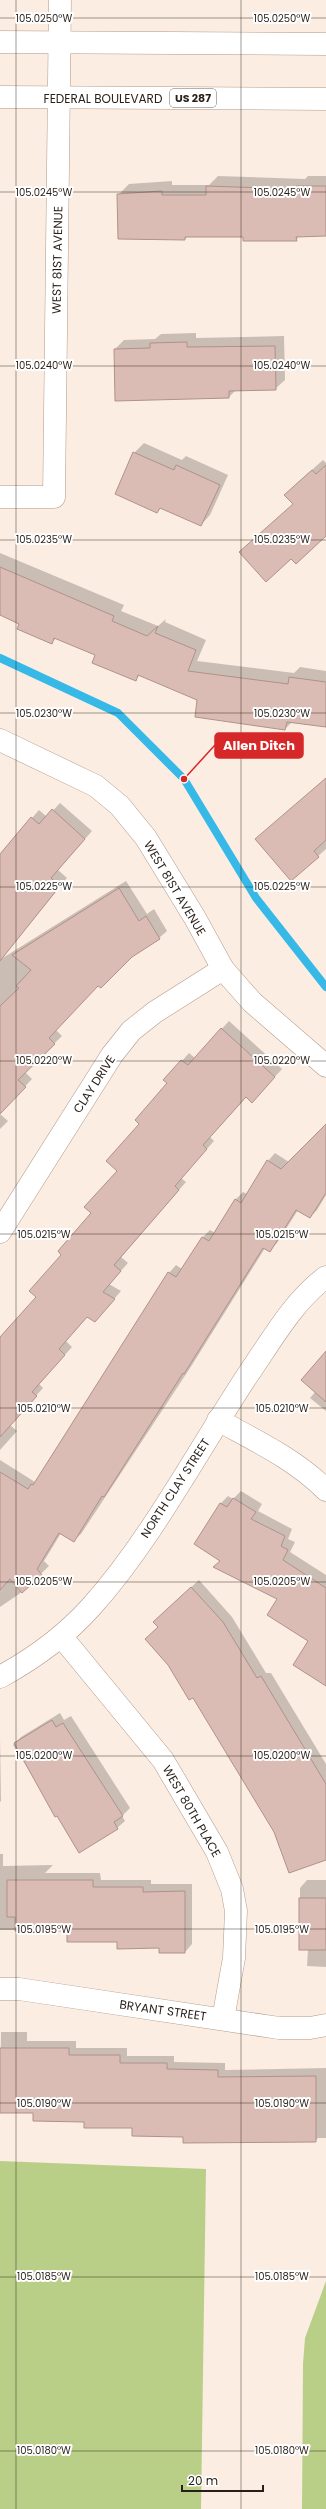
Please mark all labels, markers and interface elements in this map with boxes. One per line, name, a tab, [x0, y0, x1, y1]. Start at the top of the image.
text: 105.0250°W	[16, 11, 72, 26]
text: 105.0250°W	[254, 11, 310, 26]
road number: US 287	[170, 89, 216, 107]
street label: FEDERAL BOULEVARD	[44, 90, 162, 107]
text: 105.0245°W	[16, 185, 72, 200]
text: 105.0245°W	[254, 185, 310, 200]
street label: WEST 81ST AVENUE	[48, 206, 66, 314]
text: 105.0240°W	[16, 358, 72, 373]
text: 105.0240°W	[254, 358, 310, 373]
text: 105.0235°W	[16, 532, 72, 547]
text: 105.0235°W	[254, 532, 310, 547]
text: 105.0230°W	[16, 706, 72, 721]
text: 105.0230°W	[254, 706, 310, 721]
callout: Allen Ditch	[215, 733, 303, 758]
text: Allen Ditch	[223, 736, 295, 755]
street label: WEST 81ST AVENUE	[140, 837, 210, 939]
text: 105.0225°W	[16, 879, 72, 894]
text: 105.0225°W	[254, 879, 310, 894]
street label: CLAY DRIVE	[69, 1052, 119, 1116]
text: 105.0220°W	[16, 1053, 72, 1068]
text: 105.0220°W	[254, 1053, 310, 1068]
text: 105.0215°W	[17, 1227, 71, 1242]
text: 105.0215°W	[255, 1227, 309, 1242]
text: 105.0210°W	[17, 1401, 71, 1416]
text: 105.0210°W	[255, 1401, 309, 1416]
street label: NORTH CLAY STREET	[136, 1434, 214, 1541]
text: 105.0205°W	[16, 1574, 72, 1589]
text: 105.0205°W	[254, 1574, 310, 1589]
text: 105.0200°W	[16, 1748, 72, 1763]
text: 105.0200°W	[254, 1748, 310, 1763]
street label: WEST 80TH PLACE	[159, 1762, 225, 1860]
text: 105.0195°W	[17, 1922, 71, 1937]
text: 105.0195°W	[255, 1922, 309, 1937]
street label: BRYANT STREET	[118, 1995, 208, 2025]
text: 105.0190°W	[17, 2096, 71, 2111]
text: 105.0190°W	[255, 2096, 309, 2111]
text: 105.0185°W	[17, 2269, 71, 2284]
text: 105.0185°W	[255, 2269, 309, 2284]
text: 105.0180°W	[17, 2443, 71, 2458]
text: 105.0180°W	[255, 2443, 309, 2458]
scale bar	[182, 2467, 263, 2493]
text: 20 m	[188, 2472, 218, 2489]

